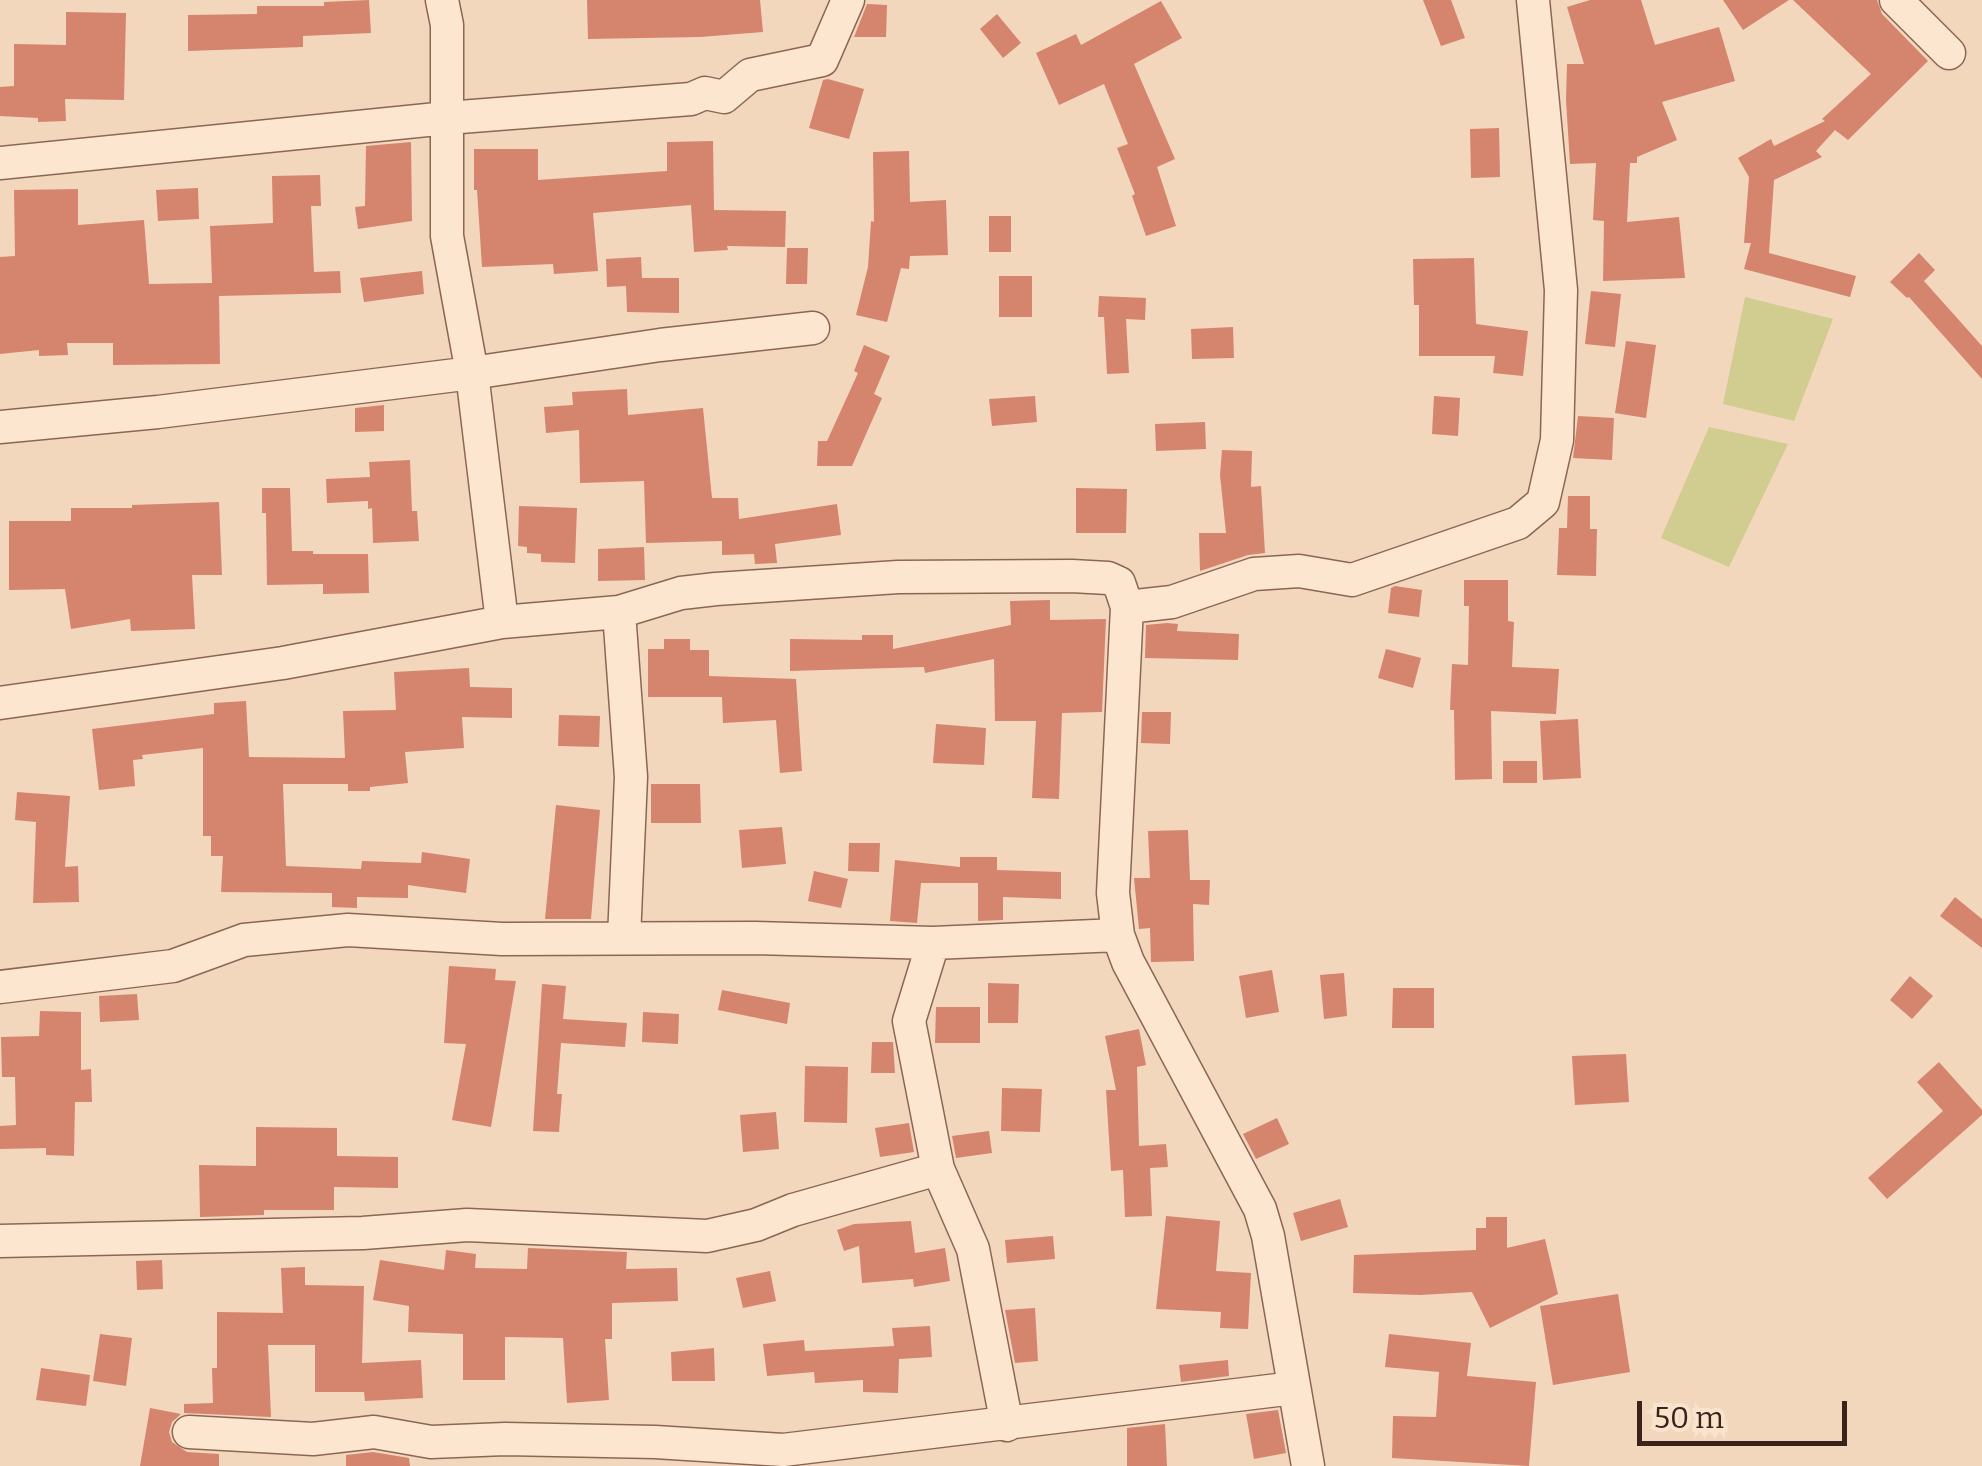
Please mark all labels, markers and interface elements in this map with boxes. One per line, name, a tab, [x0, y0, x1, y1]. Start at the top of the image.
scale bar	[1642, 1381, 1852, 1443]
text: 50 m	[1654, 1400, 1724, 1436]

